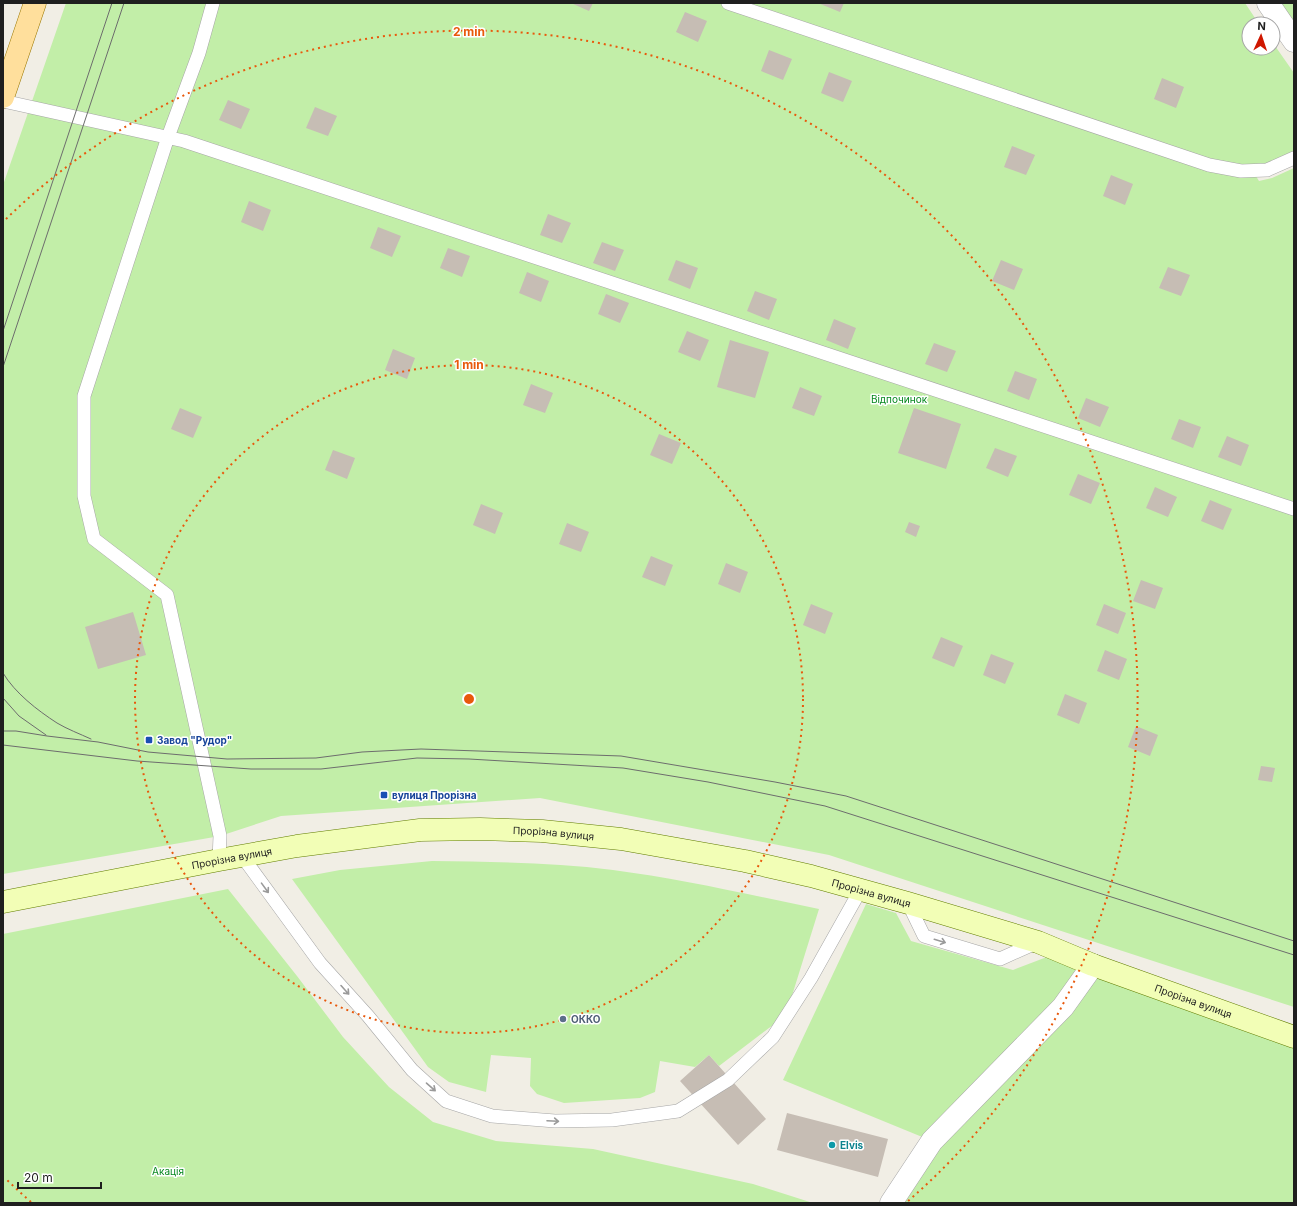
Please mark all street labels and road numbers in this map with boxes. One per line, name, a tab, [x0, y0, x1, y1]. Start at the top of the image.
street label: Прорізна вулиця	[513, 824, 595, 842]
street label: Прорізна вулиця	[191, 845, 273, 871]
street label: Прорізна вулиця	[830, 876, 912, 909]
street label: Прорізна вулиця	[1153, 982, 1234, 1020]

